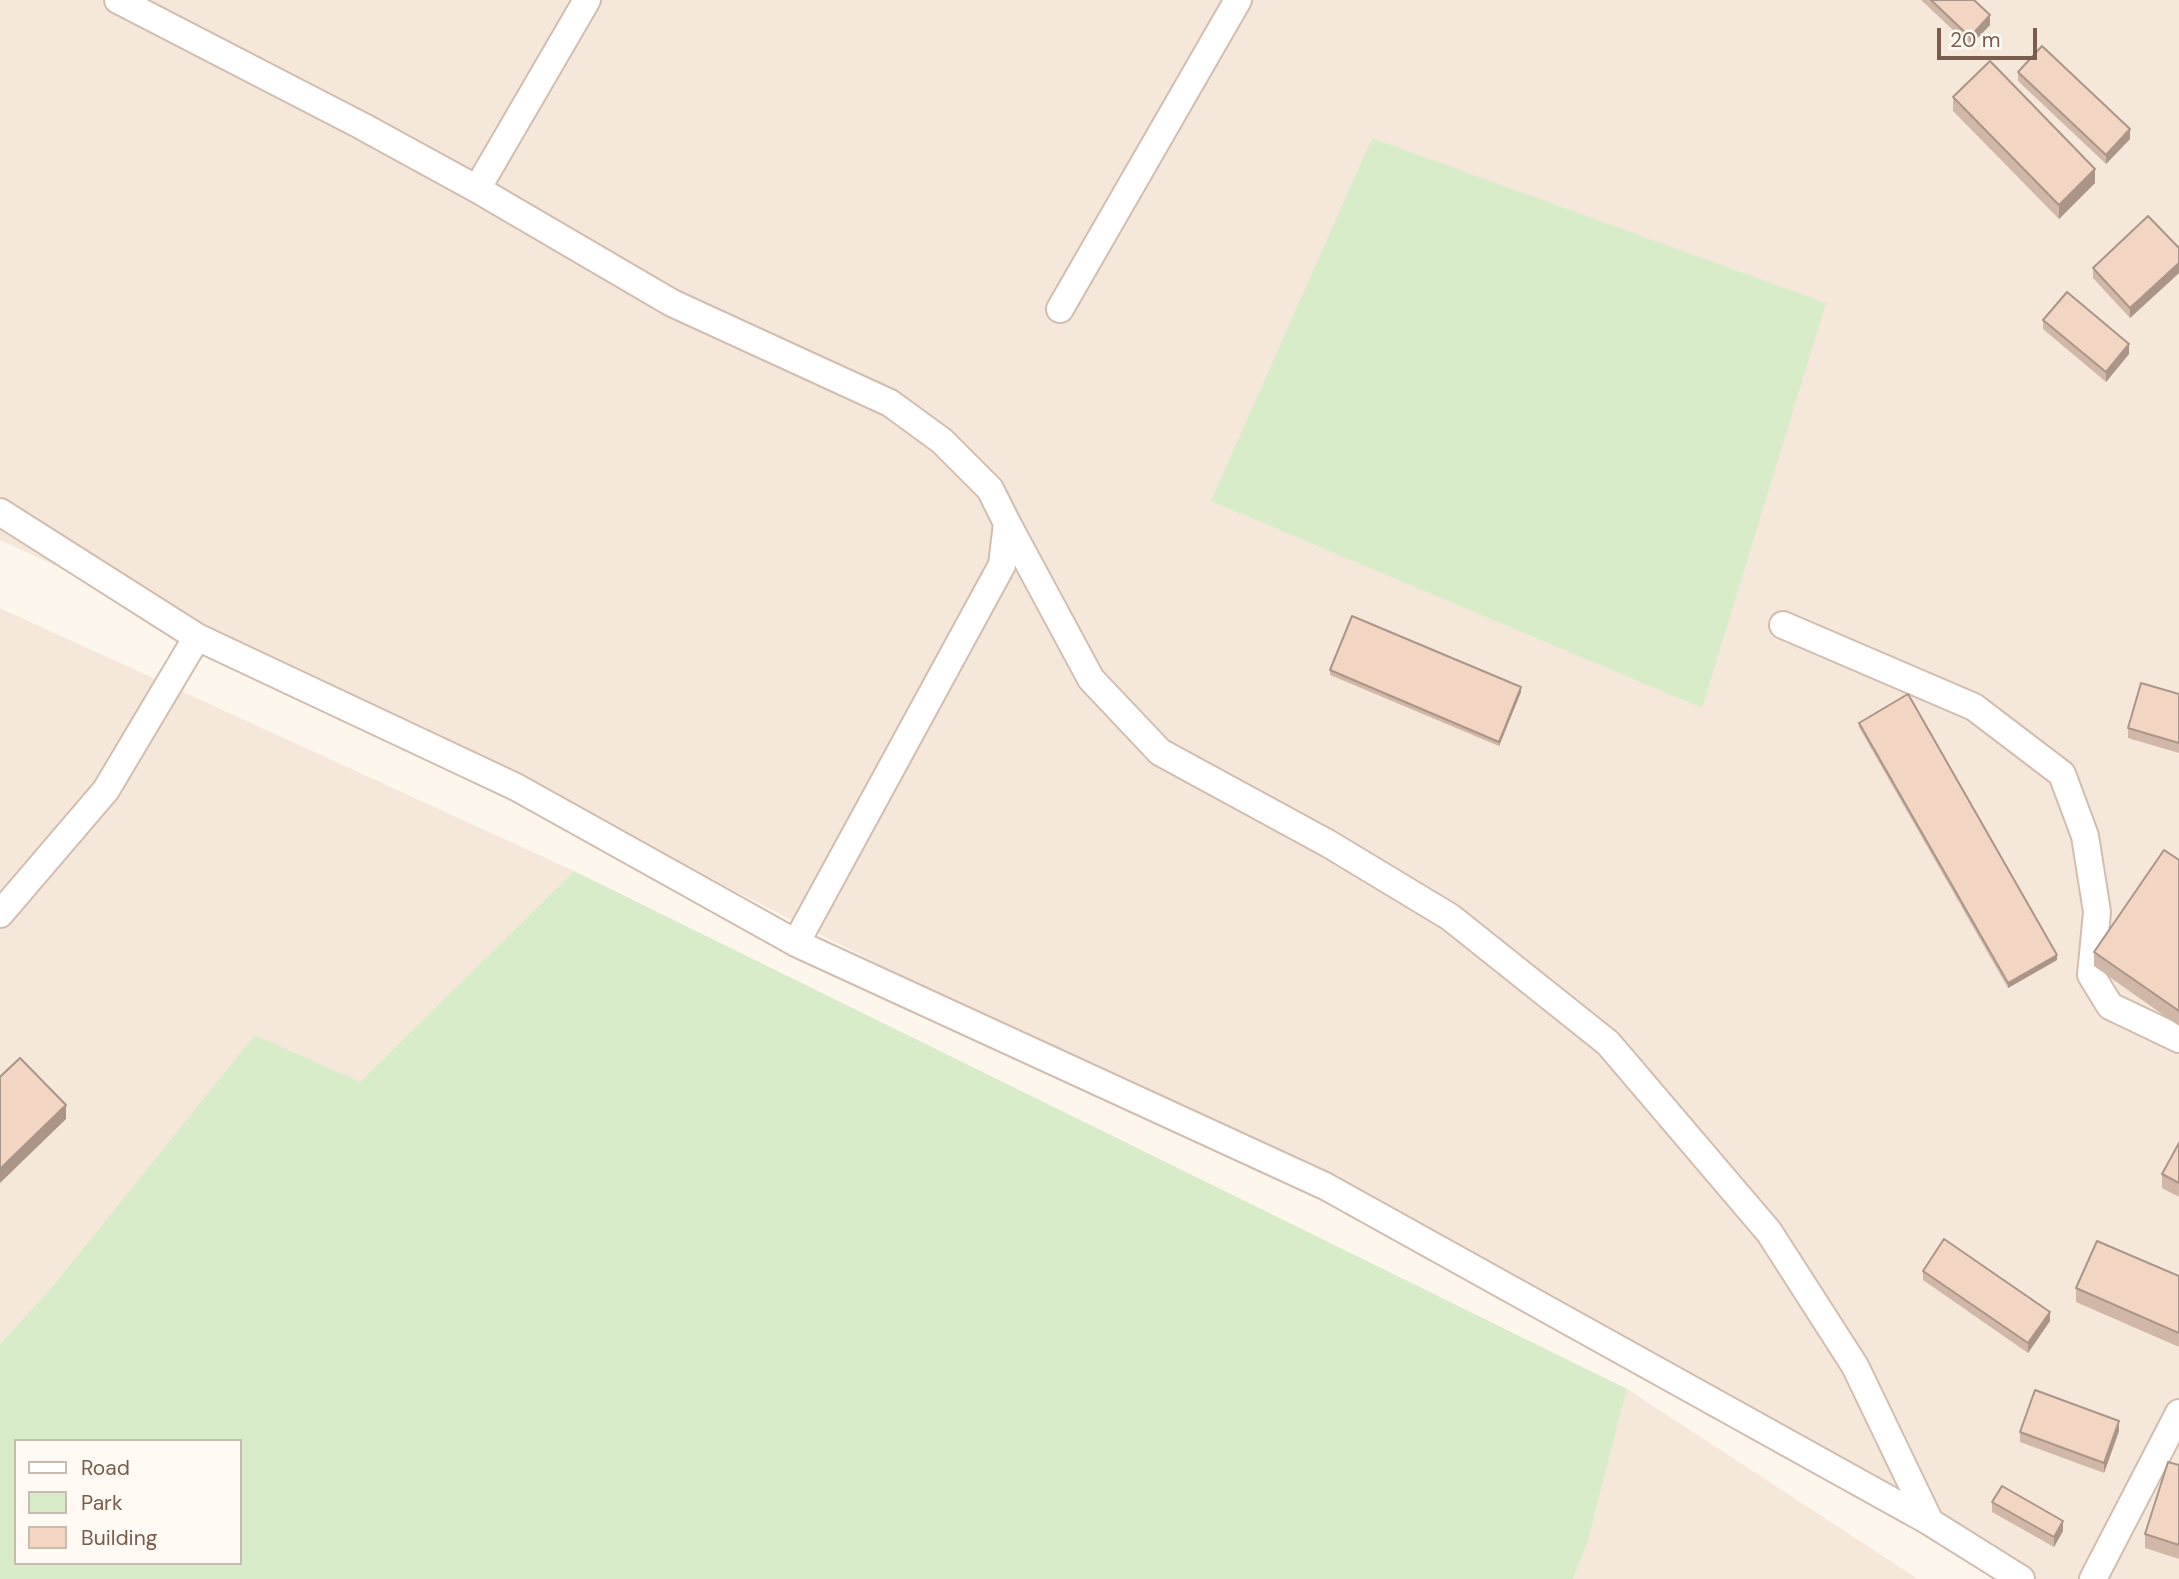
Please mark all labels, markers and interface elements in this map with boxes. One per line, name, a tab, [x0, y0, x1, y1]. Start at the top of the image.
scale bar	[1941, 14, 2041, 58]
text: 20 m	[1950, 26, 2001, 54]
legend	[14, 1439, 242, 1565]
text: Road	[81, 1454, 130, 1482]
text: Park	[81, 1489, 122, 1517]
text: Building	[81, 1524, 157, 1552]

